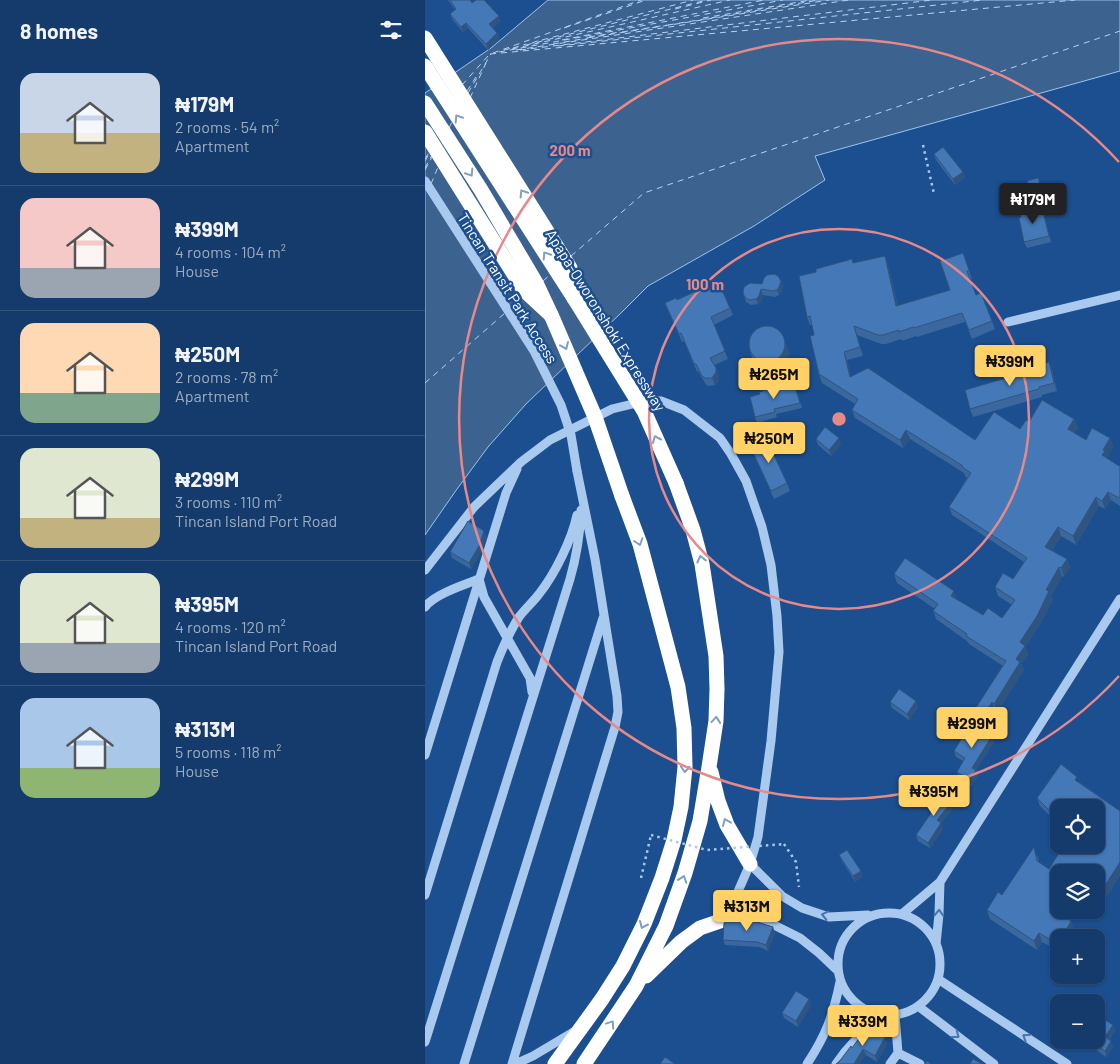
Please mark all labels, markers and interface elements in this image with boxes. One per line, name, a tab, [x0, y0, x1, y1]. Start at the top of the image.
icon: filters	[377, 16, 405, 44]
text: 8 homes	[20, 18, 98, 43]
text: ₦179M	[175, 91, 234, 116]
icon: home	[60, 93, 120, 153]
one-way arrow	[455, 114, 465, 123]
text: 2 rooms · 54 m²	[175, 117, 279, 136]
text: Apartment	[175, 136, 250, 155]
text: 200 m	[549, 141, 591, 159]
one-way arrow	[464, 168, 474, 177]
pin: ₦179M	[998, 182, 1068, 225]
text: ₦179M	[1010, 189, 1056, 208]
one-way arrow	[520, 190, 529, 199]
street label: Tincan Transit Park Access	[454, 209, 562, 367]
text: ₦399M	[175, 216, 239, 241]
icon: home	[60, 218, 120, 278]
street label: Apapa-Oworonshoki Expressway	[542, 226, 670, 414]
text: 4 rooms · 104 m²	[175, 242, 286, 261]
one-way arrow	[543, 251, 552, 260]
text: House	[175, 261, 219, 280]
text: 100 m	[686, 275, 724, 293]
text: ₦250M	[175, 341, 240, 366]
one-way arrow	[558, 341, 569, 350]
icon: home	[60, 343, 120, 403]
pin: ₦399M	[975, 344, 1045, 387]
text: ₦399M	[986, 351, 1034, 370]
pin: ₦265M	[739, 358, 809, 400]
text: ₦265M	[749, 364, 799, 383]
text: 2 rooms · 78 m²	[175, 367, 278, 386]
text: Apartment	[175, 386, 250, 405]
centre of rings	[830, 410, 848, 428]
pin: ₦250M	[734, 422, 804, 464]
text: ₦250M	[744, 428, 794, 447]
one-way arrow	[652, 435, 663, 444]
text: ₦299M	[175, 466, 239, 491]
icon: home	[60, 468, 120, 528]
text: 3 rooms · 110 m²	[175, 492, 282, 511]
text: Tincan Island Port Road	[175, 511, 337, 530]
one-way arrow	[633, 538, 643, 546]
one-way arrow	[696, 554, 707, 563]
text: ₦395M	[175, 591, 239, 616]
icon: home	[60, 593, 120, 653]
text: 4 rooms · 120 m²	[175, 617, 286, 636]
text: Tincan Island Port Road	[175, 636, 337, 655]
pin: ₦299M	[937, 706, 1007, 749]
text: ₦299M	[948, 713, 996, 732]
text: ₦313M	[175, 716, 235, 741]
one-way arrow	[710, 716, 721, 724]
icon: home	[60, 718, 120, 778]
text: 5 rooms · 118 m²	[175, 742, 282, 761]
text: House	[175, 761, 219, 780]
one-way arrow	[679, 765, 690, 773]
pin: ₦395M	[899, 774, 969, 817]
text: ₦395M	[910, 781, 958, 800]
map controls	[1050, 799, 1105, 1049]
button: locate	[1050, 799, 1105, 854]
one-way arrow	[722, 818, 732, 826]
button: layers	[1050, 864, 1105, 919]
one-way arrow	[677, 875, 687, 884]
pin: ₦313M	[712, 890, 782, 932]
text: ₦313M	[724, 896, 770, 915]
one-way arrow	[933, 908, 944, 916]
one-way arrow	[820, 910, 829, 921]
one-way arrow	[639, 920, 650, 929]
button: +	[1050, 929, 1105, 984]
button: −	[1050, 994, 1105, 1049]
pin: ₦339M	[828, 1004, 898, 1047]
text: ₦339M	[839, 1011, 887, 1030]
one-way arrow	[605, 1020, 614, 1029]
one-way arrow	[950, 1029, 960, 1038]
one-way arrow	[1022, 1034, 1032, 1043]

